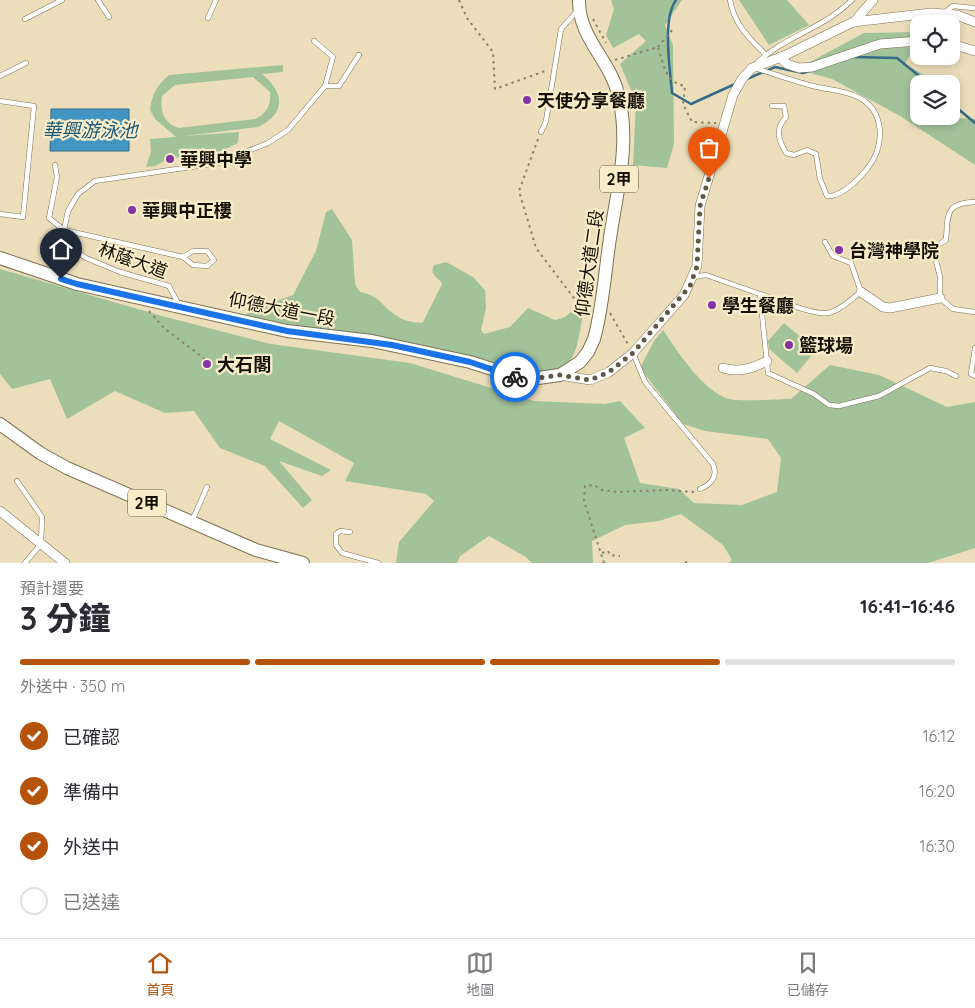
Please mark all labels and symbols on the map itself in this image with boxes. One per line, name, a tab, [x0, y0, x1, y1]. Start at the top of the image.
place label: 天使分享餐廳	[537, 89, 645, 112]
marker: 天使分享餐廳	[521, 94, 533, 106]
water label: 華興游泳池	[42, 118, 139, 142]
pin	[688, 127, 730, 178]
place label: 華興中學	[180, 148, 252, 171]
marker: 華興中學	[164, 153, 176, 165]
road number: 2甲	[600, 165, 638, 192]
place label: 華興中正樓	[142, 199, 232, 222]
marker: 華興中正樓	[126, 204, 138, 216]
street label: 仰德大道二段	[570, 208, 608, 318]
pin	[40, 228, 82, 279]
street label: 林蔭大道	[95, 237, 171, 283]
place label: 台灣神學院	[849, 239, 939, 262]
marker: 台灣神學院	[833, 244, 845, 256]
street label: 仰德大道一段	[227, 287, 337, 331]
place label: 學生餐廳	[722, 294, 794, 317]
marker: 學生餐廳	[706, 299, 718, 311]
place label: 籃球場	[799, 334, 853, 357]
marker: 籃球場	[783, 339, 795, 351]
courier	[490, 352, 540, 402]
place label: 大石閣	[217, 353, 271, 376]
marker: 大石閣	[201, 358, 213, 370]
road number: 2甲	[128, 489, 166, 516]

